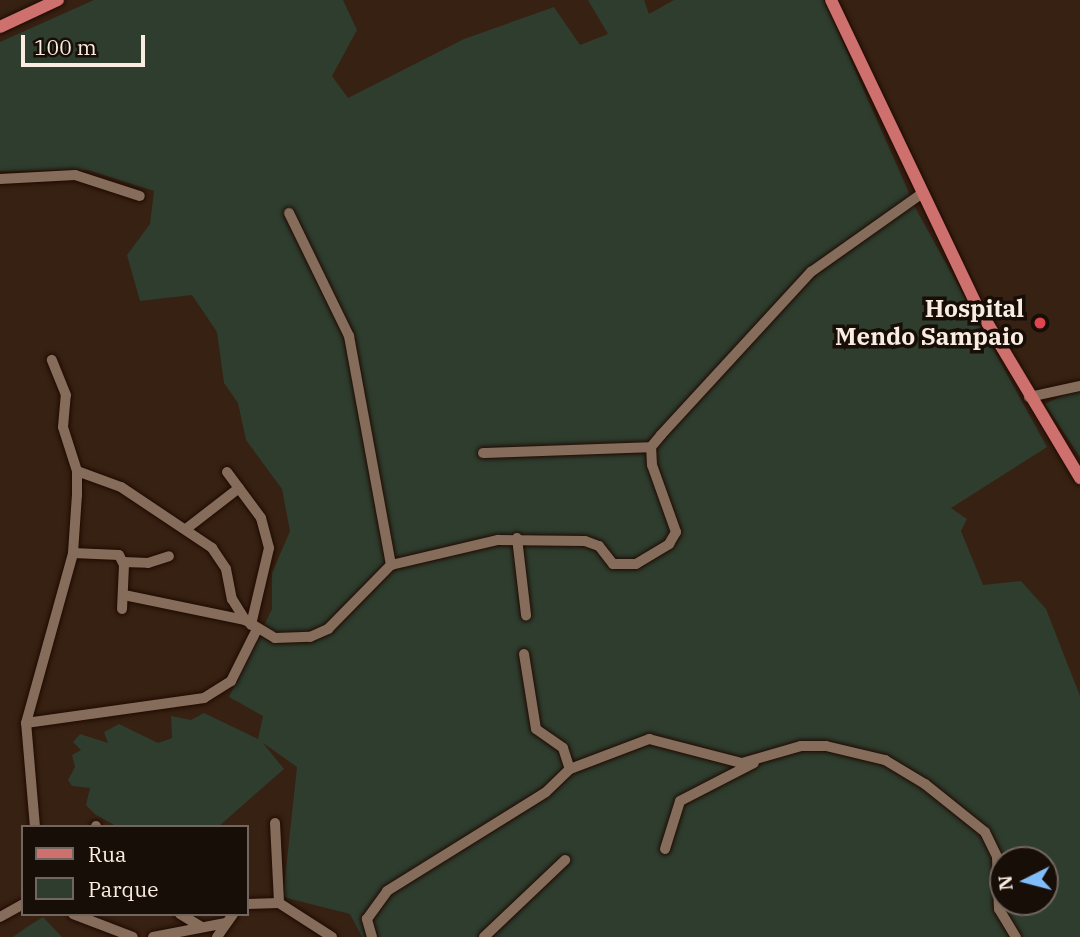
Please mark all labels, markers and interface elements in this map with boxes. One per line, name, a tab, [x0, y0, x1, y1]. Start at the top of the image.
scale bar	[24, 21, 149, 65]
text: 100 m	[34, 33, 97, 61]
place label: Hospital Mendo Sampaio	[835, 295, 1024, 351]
marker: Hospital Mendo Sampaio	[1030, 313, 1050, 333]
legend	[21, 825, 248, 916]
text: Rua	[88, 840, 126, 868]
north arrow	[989, 846, 1059, 916]
text: N	[992, 874, 1018, 892]
text: Parque	[88, 875, 158, 903]

